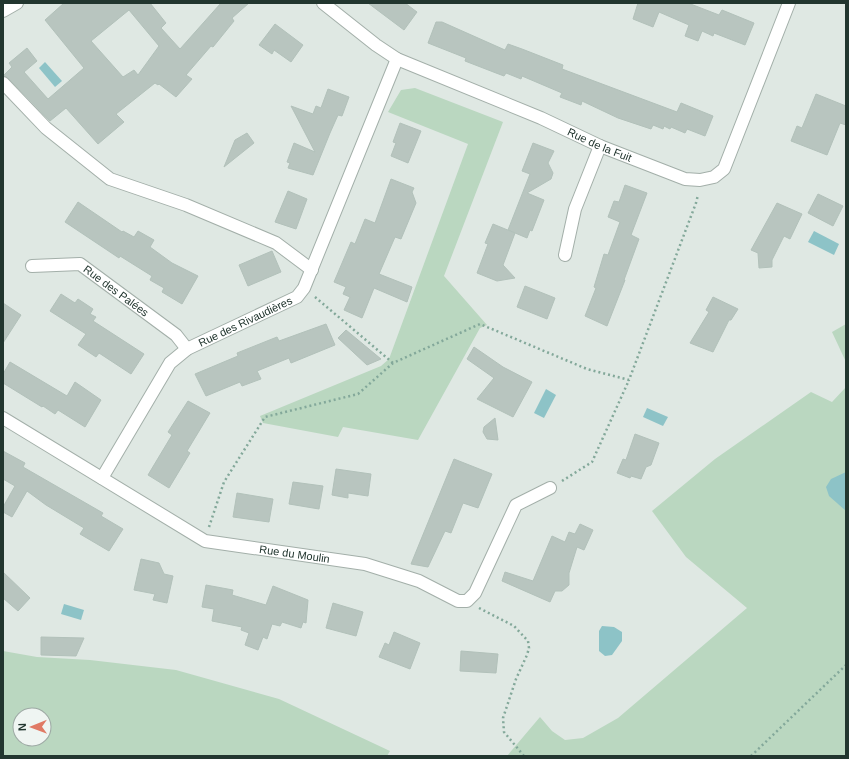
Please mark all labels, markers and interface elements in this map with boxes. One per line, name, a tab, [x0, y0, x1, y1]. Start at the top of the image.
street label: Rue de la Fuit	[566, 126, 633, 164]
street label: Rue des Palées	[81, 263, 151, 319]
street label: Rue des Rivaudières	[196, 294, 294, 349]
street label: Rue du Moulin	[259, 543, 331, 565]
north arrow	[12, 707, 52, 747]
text: N	[16, 723, 28, 731]

